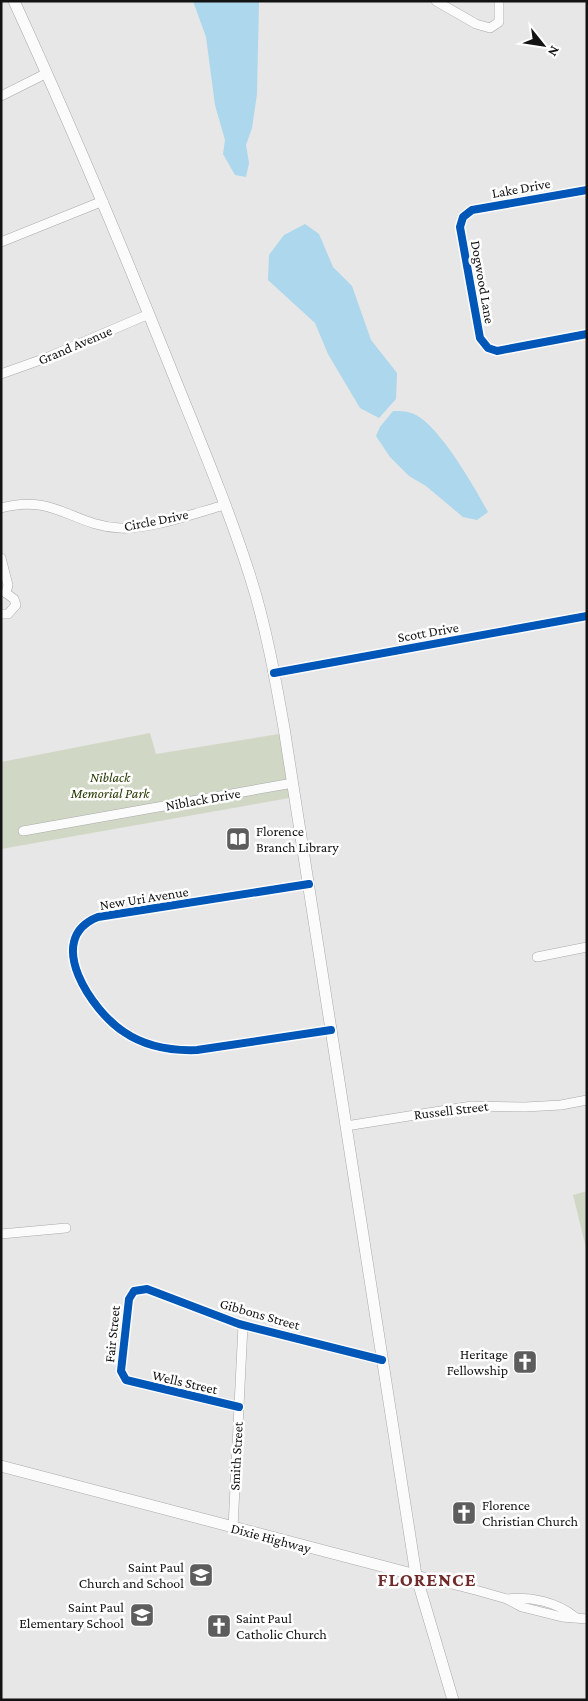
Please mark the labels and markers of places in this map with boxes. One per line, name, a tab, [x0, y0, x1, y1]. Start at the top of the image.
place label: Florence Branch Library	[256, 823, 339, 855]
library icon: Florence Branch Library	[225, 826, 251, 852]
place label: Heritage Fellowship	[447, 1346, 508, 1378]
church icon: Heritage Fellowship	[512, 1349, 538, 1375]
place label: Florence Christian Church	[482, 1497, 578, 1529]
church icon: Florence Christian Church	[451, 1500, 477, 1526]
place label: Saint Paul Church and School	[79, 1559, 184, 1591]
school or university icon: Saint Paul Church and School	[188, 1562, 214, 1588]
place label: Saint Paul Elementary School	[19, 1599, 124, 1631]
school or university icon: Saint Paul Elementary School	[129, 1602, 155, 1628]
place label: Saint Paul Catholic Church	[236, 1610, 327, 1642]
church icon: Saint Paul Catholic Church	[206, 1613, 232, 1639]

